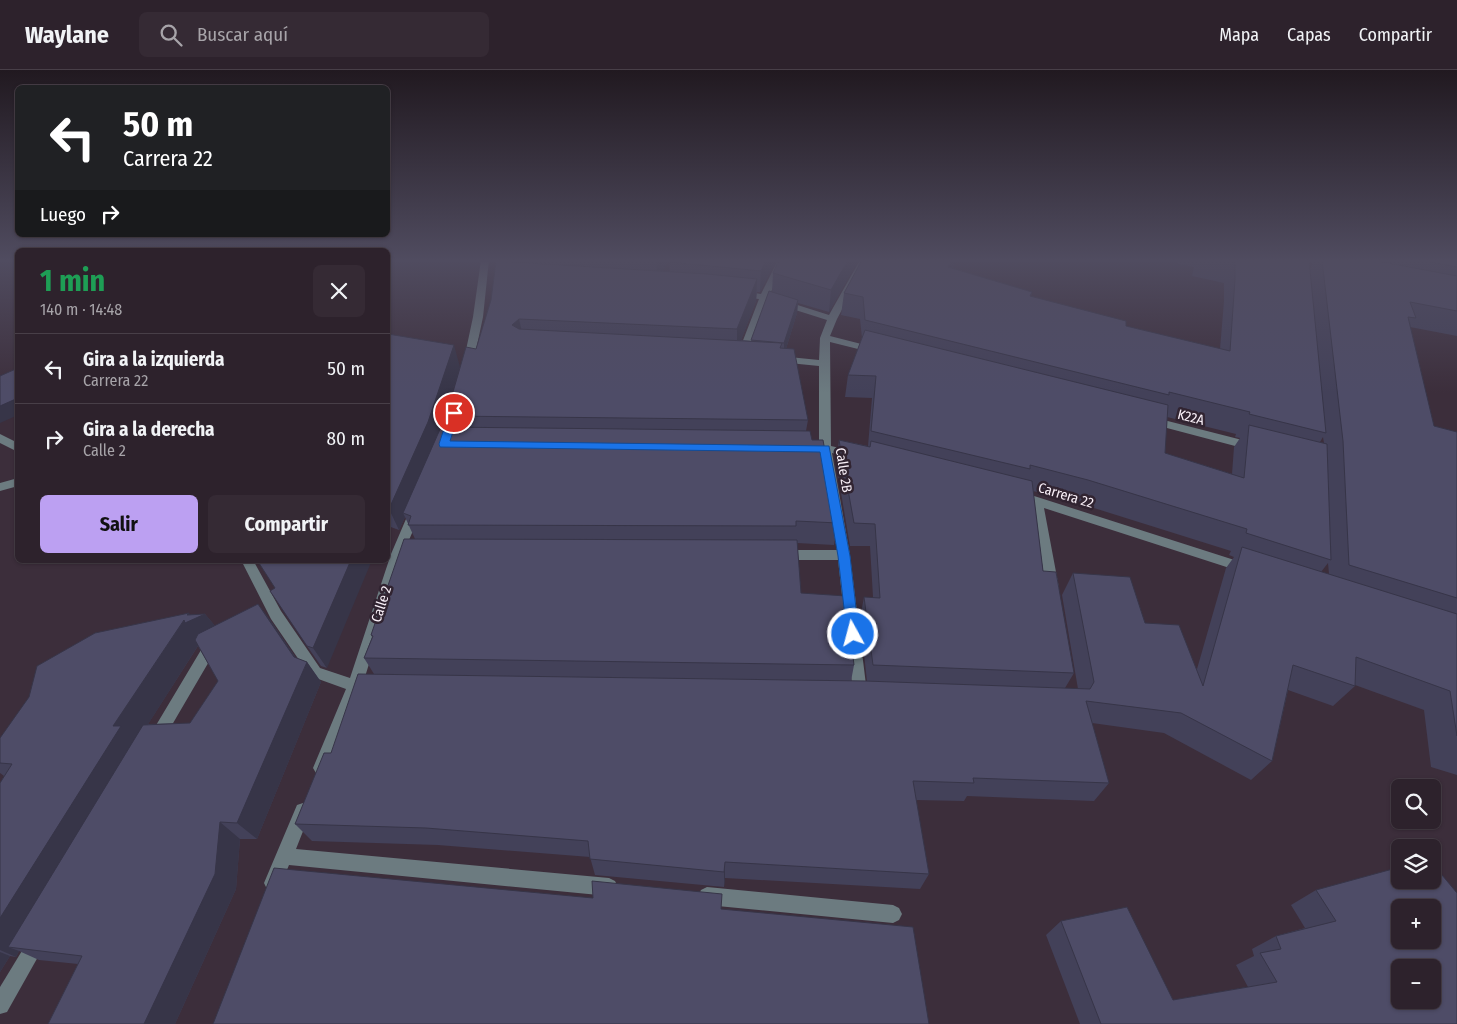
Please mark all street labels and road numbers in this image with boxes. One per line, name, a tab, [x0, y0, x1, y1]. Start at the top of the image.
street label: K22A	[1176, 406, 1207, 429]
street label: Calle 2B	[832, 446, 855, 494]
street label: Carrera 22	[1036, 479, 1096, 512]
street label: Calle 2	[368, 584, 395, 625]

